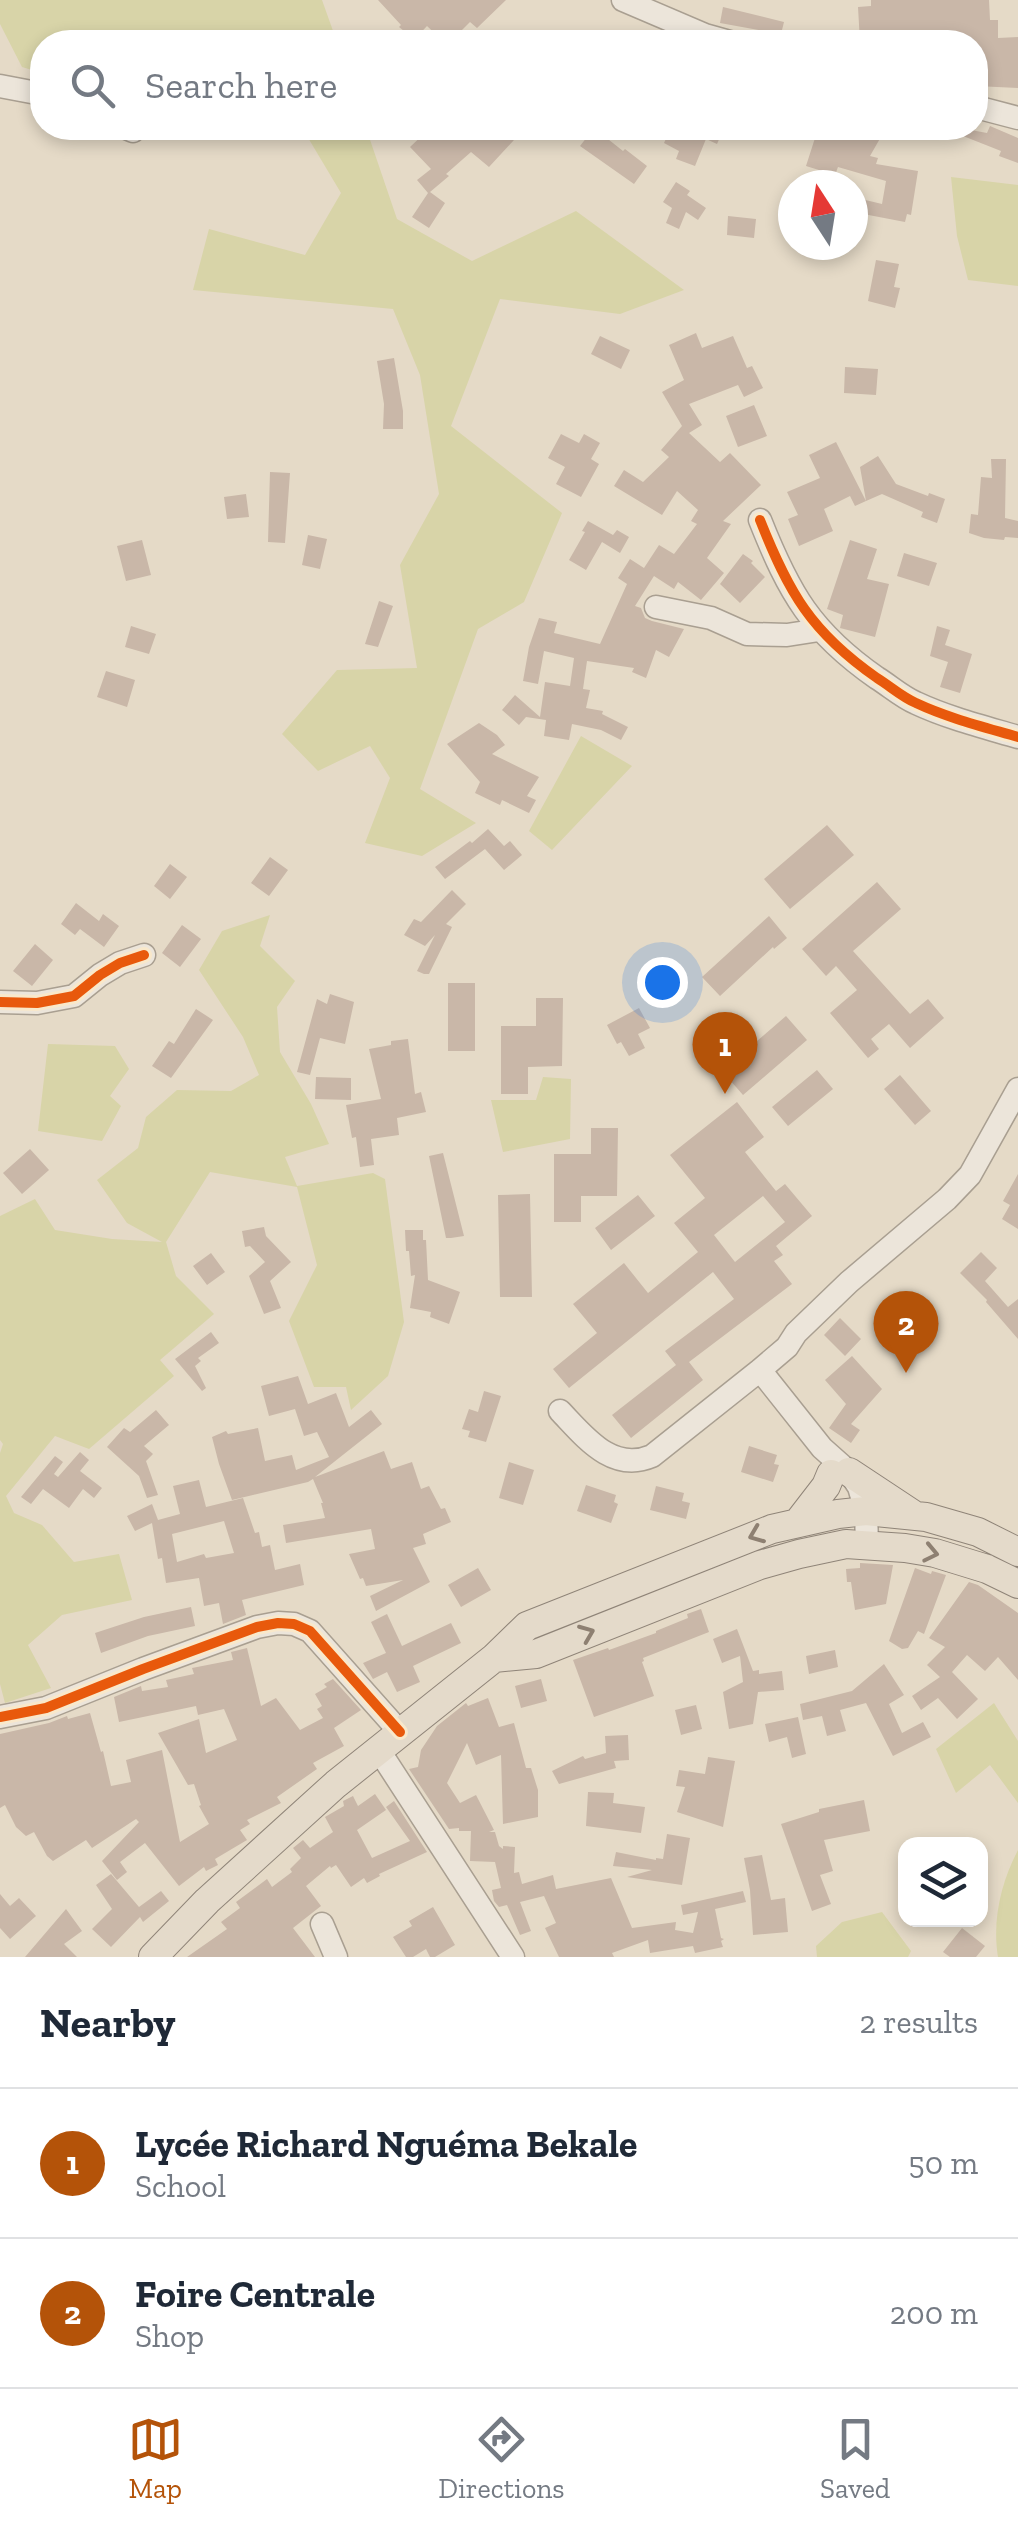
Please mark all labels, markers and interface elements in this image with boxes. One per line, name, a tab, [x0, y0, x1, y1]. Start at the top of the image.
search box	[30, 30, 988, 140]
icon: search	[65, 58, 120, 113]
text: Search here	[145, 62, 337, 108]
north arrow	[778, 170, 868, 260]
your location	[637, 957, 688, 1008]
pin: 1	[692, 1012, 758, 1094]
pin: 2	[874, 1290, 938, 1373]
one-way arrow	[748, 1524, 766, 1544]
one-way arrow	[922, 1541, 939, 1562]
one-way arrow	[578, 1625, 595, 1645]
map controls	[898, 1837, 988, 1927]
button: layers	[898, 1837, 988, 1927]
text: Nearby	[40, 1997, 176, 2048]
text: 2 results	[859, 2003, 978, 2041]
text: Lycée Richard Nguéma Bekale	[135, 2121, 637, 2167]
text: 1	[66, 2144, 79, 2182]
text: 50 m	[908, 2144, 978, 2182]
text: School	[135, 2167, 226, 2205]
text: Foire Centrale	[135, 2271, 375, 2317]
text: 2	[64, 2294, 81, 2332]
text: 200 m	[890, 2294, 978, 2332]
text: Shop	[135, 2317, 204, 2355]
tab: Map	[128, 2412, 183, 2505]
tab: Directions	[438, 2412, 565, 2505]
tab: Saved	[820, 2412, 890, 2505]

